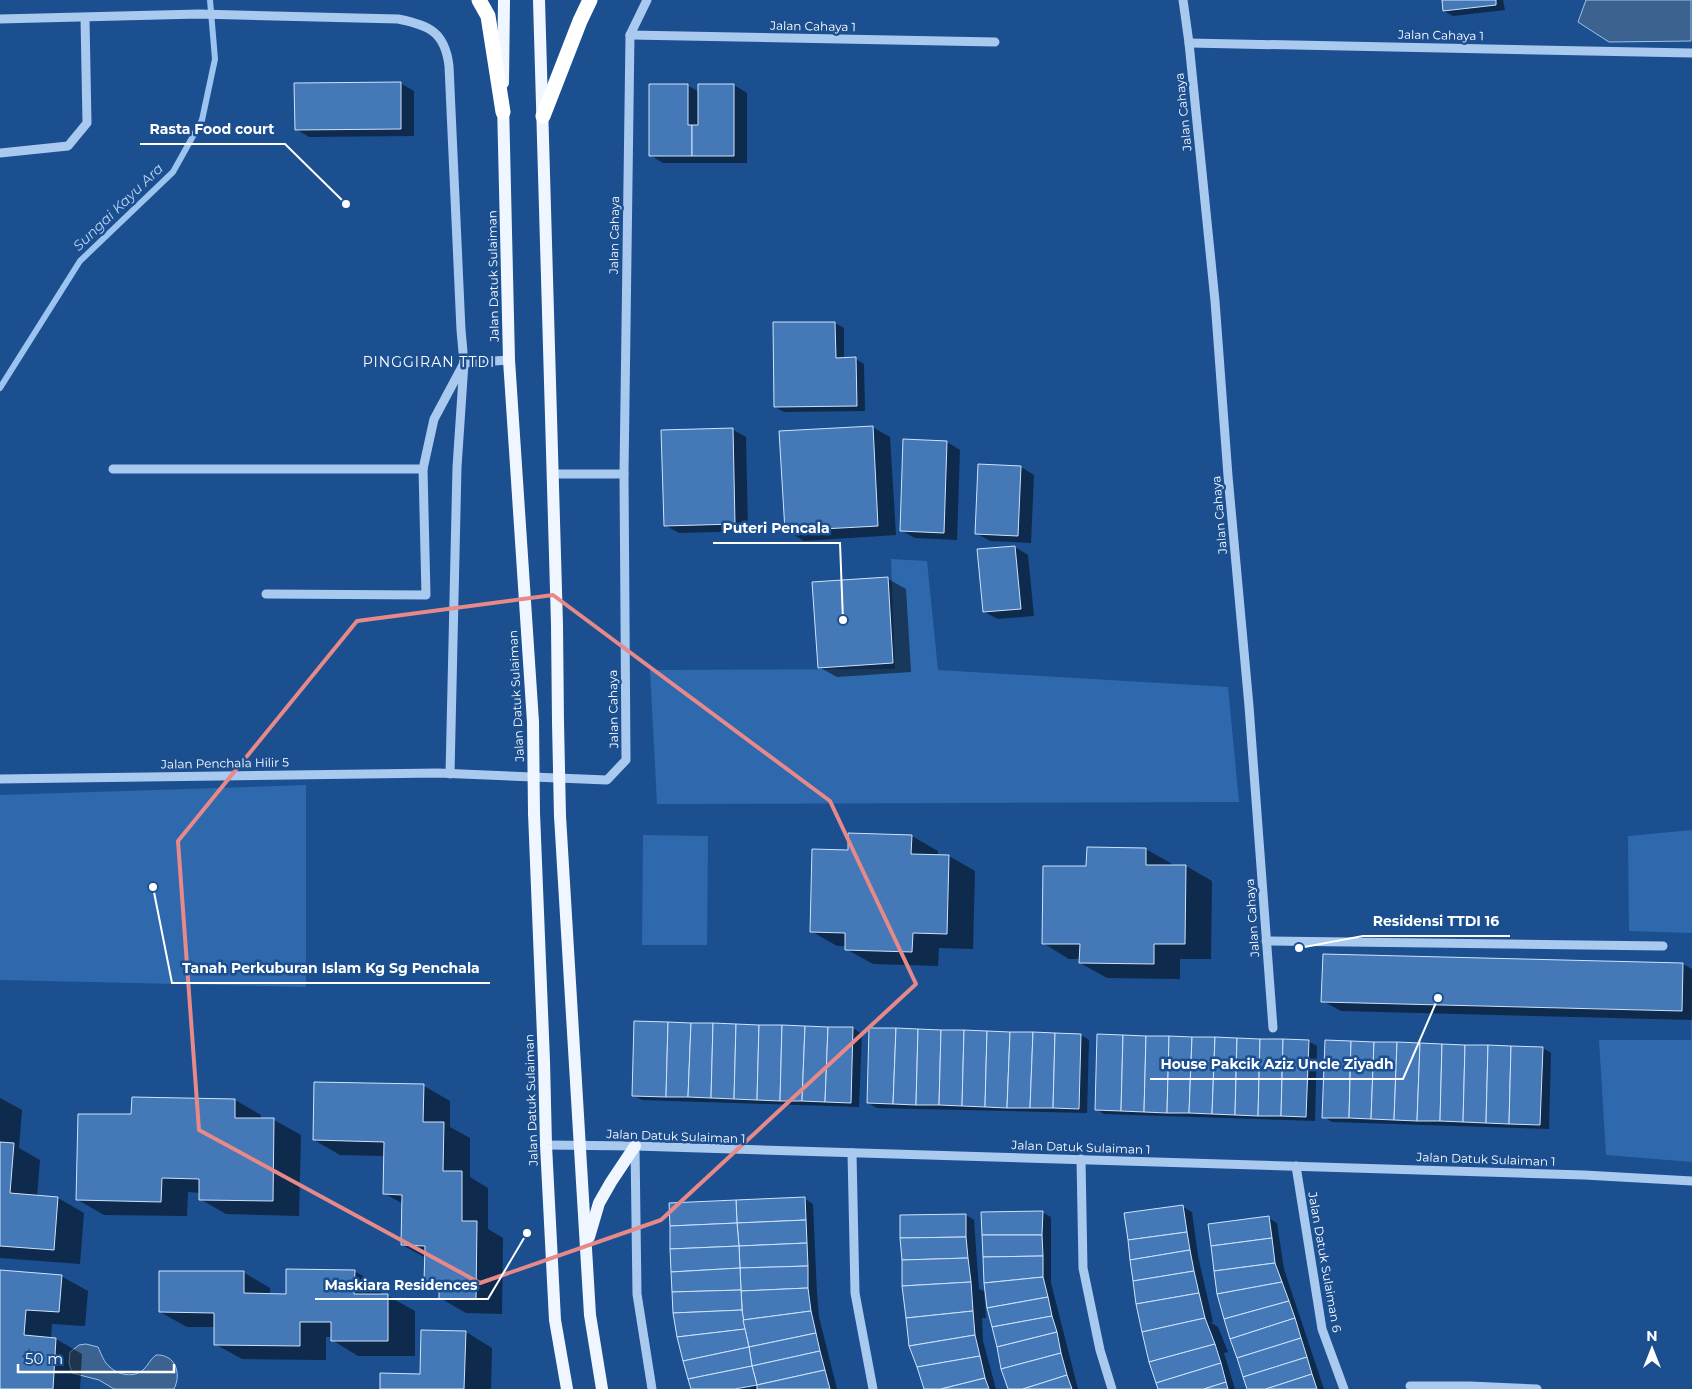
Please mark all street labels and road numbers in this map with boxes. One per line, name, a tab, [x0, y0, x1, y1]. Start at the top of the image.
street label: Jalan Cahaya 1	[769, 18, 856, 34]
street label: Jalan Cahaya 1	[1397, 27, 1484, 43]
street label: Jalan Cahaya	[1171, 72, 1195, 153]
street label: Jalan Cahaya	[606, 196, 622, 275]
street label: Jalan Datuk Sulaiman	[484, 210, 502, 343]
street label: Jalan Cahaya	[1208, 475, 1230, 556]
street label: Jalan Datuk Sulaiman	[505, 630, 527, 763]
street label: Jalan Cahaya	[605, 670, 621, 749]
street label: Jalan Penchala Hilir 5	[160, 754, 289, 772]
street label: Jalan Cahaya	[1242, 878, 1262, 959]
street label: Jalan Datuk Sulaiman	[521, 1034, 541, 1167]
street label: Jalan Datuk Sulaiman 1	[605, 1126, 746, 1146]
street label: Jalan Datuk Sulaiman 1	[1010, 1137, 1151, 1157]
street label: Jalan Datuk Sulaiman 1	[1415, 1149, 1556, 1169]
street label: Jalan Datuk Sulaiman 6	[1305, 1190, 1345, 1333]

